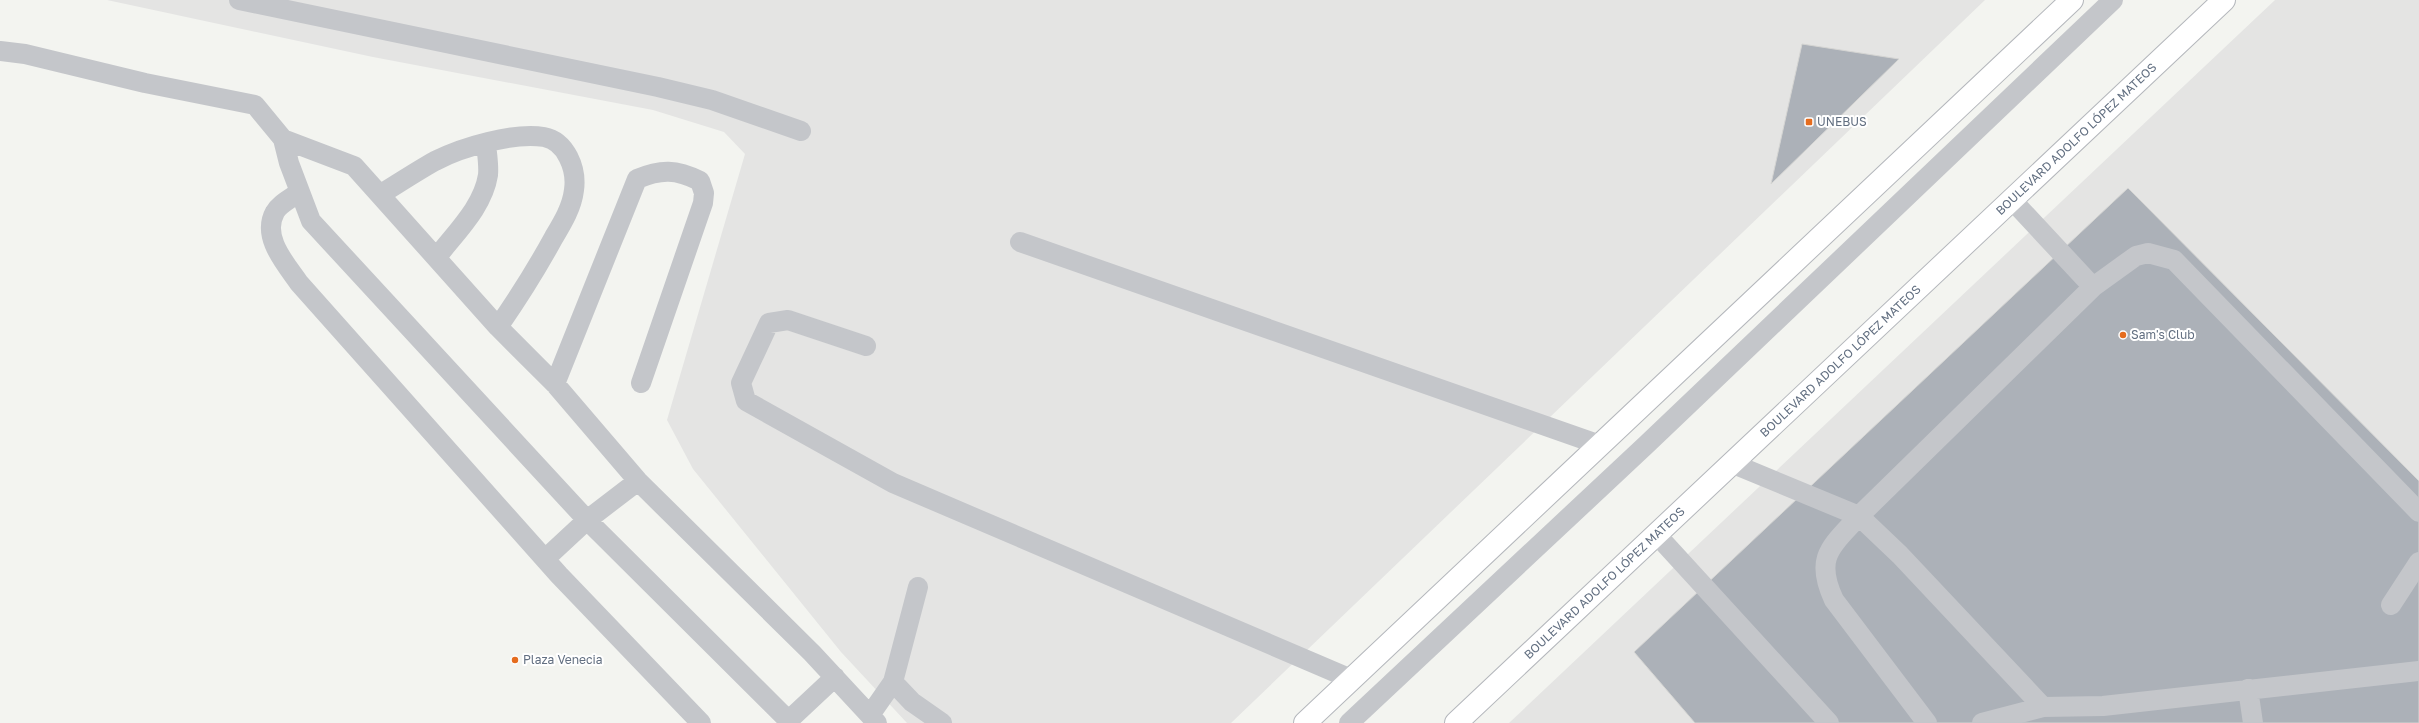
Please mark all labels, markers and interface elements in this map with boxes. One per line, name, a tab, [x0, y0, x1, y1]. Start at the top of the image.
street label: BOULEVARD ADOLFO LÓPEZ MATEOS	[1993, 59, 2160, 218]
place label: UNEBUS	[1817, 114, 1867, 129]
marker: UNEBUS	[1804, 117, 1814, 127]
street label: BOULEVARD ADOLFO LÓPEZ MATEOS	[1757, 281, 1924, 440]
place label: Sam's Club	[2131, 327, 2195, 342]
marker: Sam's Club	[2118, 330, 2128, 340]
street label: BOULEVARD ADOLFO LÓPEZ MATEOS	[1521, 503, 1688, 662]
place label: Plaza Venecia	[523, 652, 603, 667]
marker: Plaza Venecia	[510, 655, 520, 665]

